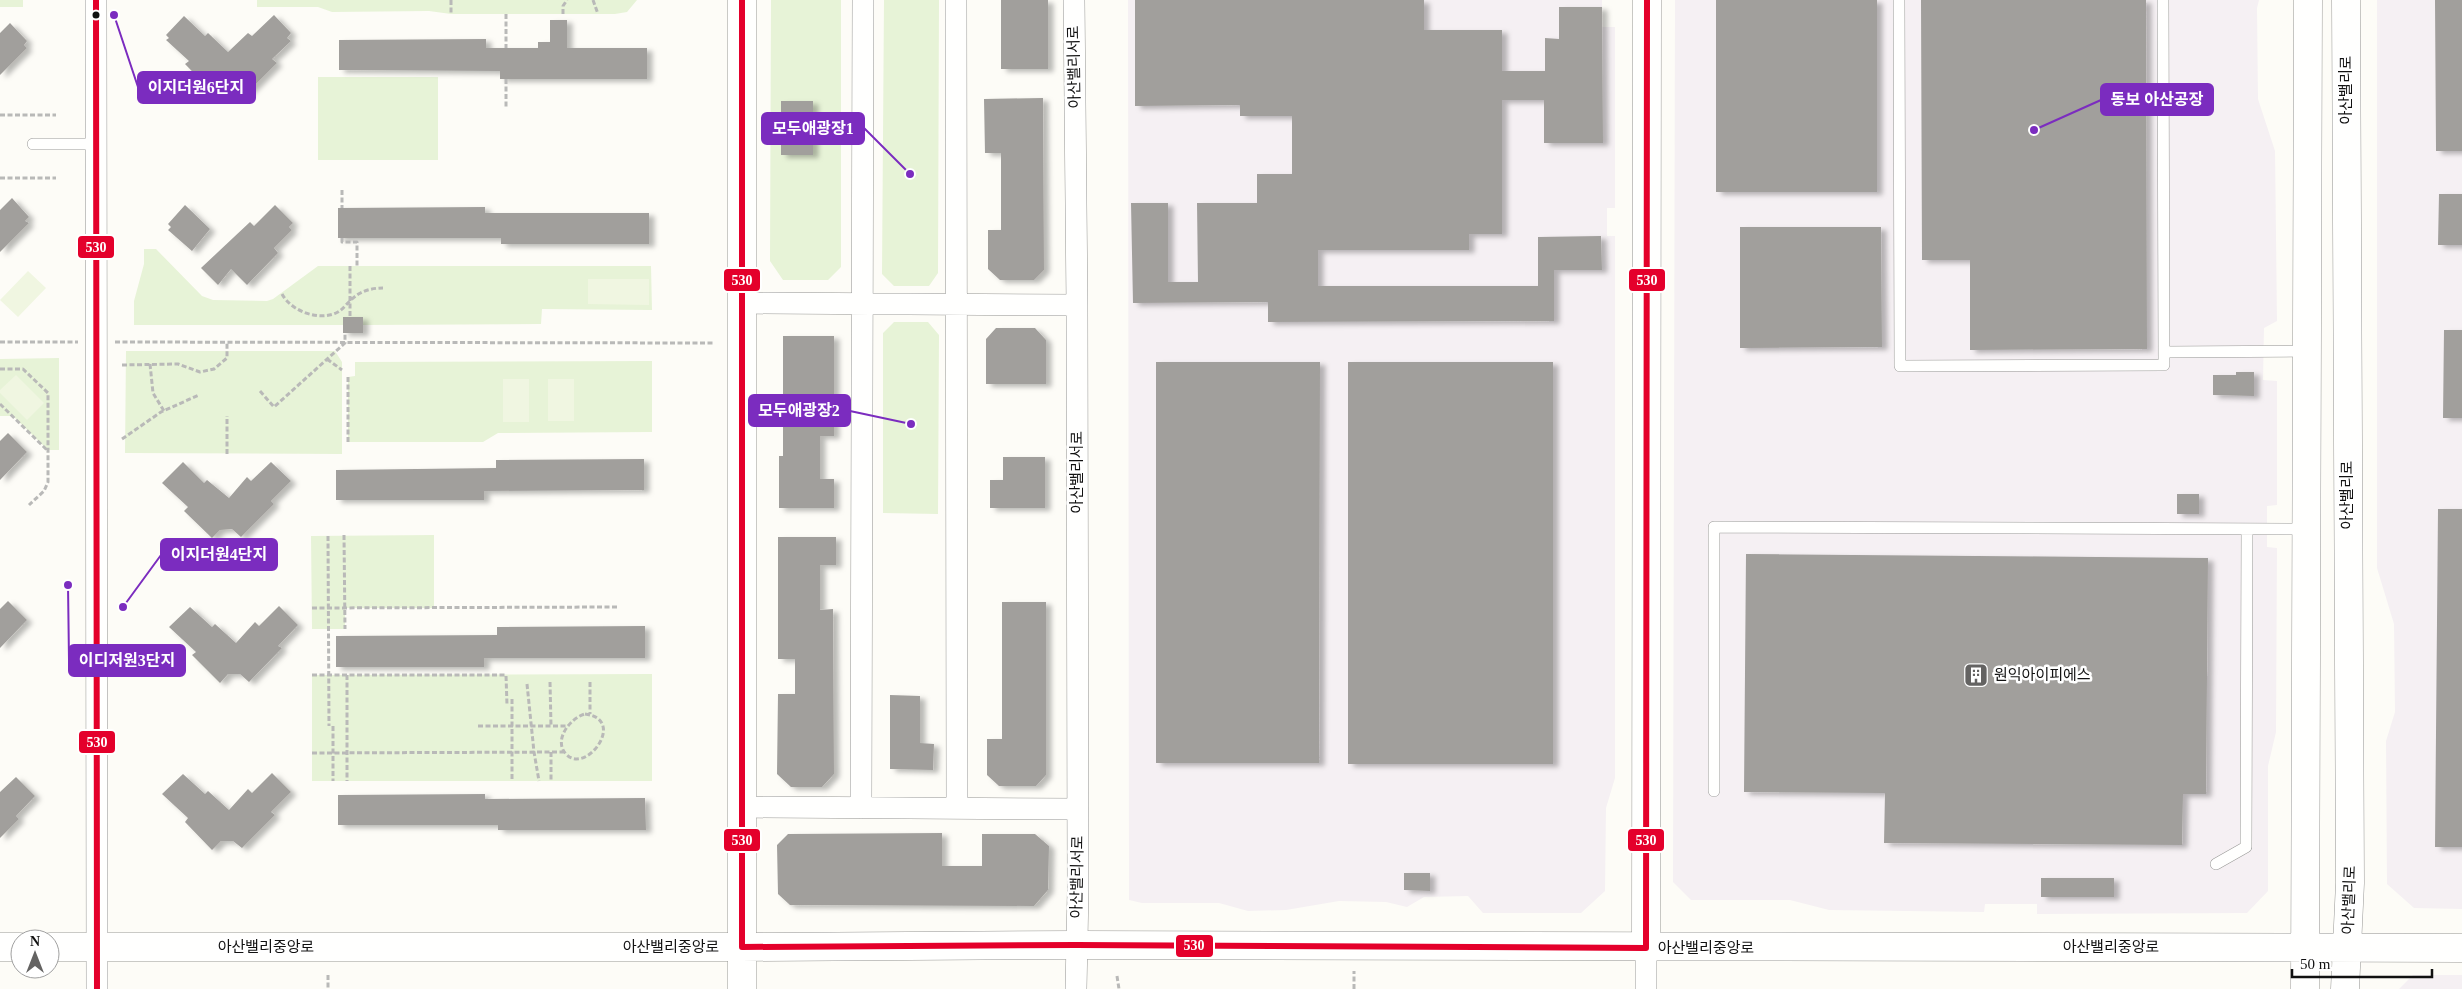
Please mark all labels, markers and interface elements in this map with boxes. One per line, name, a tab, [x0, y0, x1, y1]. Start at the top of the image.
unlabelled marker	[91, 10, 101, 20]
street label: 아산밸리서로	[1065, 25, 1083, 109]
street label: 아산밸리로	[2338, 55, 2354, 125]
callout: 이지더원6단지	[138, 72, 255, 103]
text: 이지더원6단지	[148, 79, 244, 96]
callout: 동보 아산공장	[2101, 84, 2213, 115]
text: 동보 아산공장	[2111, 91, 2203, 108]
callout: 모두애광장1	[762, 113, 864, 144]
text: 모두애광장1	[772, 120, 854, 137]
line badge: 530	[77, 235, 115, 259]
text: 530	[86, 240, 107, 255]
line badge: 530	[723, 268, 761, 292]
line badge: 530	[1628, 268, 1666, 292]
text: 530	[732, 273, 753, 288]
text: 530	[1637, 273, 1658, 288]
callout: 모두애광장2	[749, 395, 850, 426]
text: 모두애광장2	[758, 402, 840, 419]
street label: 아산밸리서로	[1069, 431, 1085, 513]
street label: 아산밸리로	[2339, 460, 2355, 530]
callout: 이지더원4단지	[161, 539, 277, 570]
text: 이지더원4단지	[171, 546, 267, 563]
callout: 이디저원3단지	[69, 645, 185, 676]
text: 이디저원3단지	[79, 652, 175, 669]
building icon: 원익아이피에스	[1963, 662, 1989, 688]
place label: 원익아이피에스	[1994, 667, 2091, 683]
line badge: 530	[78, 730, 116, 754]
text: 530	[87, 735, 108, 750]
line badge: 530	[723, 828, 761, 852]
line badge: 530	[1627, 828, 1665, 852]
text: 530	[732, 833, 753, 848]
text: 530	[1636, 833, 1657, 848]
street label: 아산밸리서로	[1068, 835, 1086, 919]
street label: 아산밸리로	[2340, 865, 2358, 935]
north arrow	[10, 929, 60, 979]
text: N	[30, 934, 40, 949]
line badge: 530	[1175, 934, 1214, 958]
text: 530	[1184, 938, 1205, 953]
street label: 아산밸리중앙로	[218, 939, 314, 955]
street label: 아산밸리중앙로	[623, 939, 719, 955]
street label: 아산밸리중앙로	[2063, 939, 2159, 955]
street label: 아산밸리중앙로	[1658, 940, 1754, 956]
scale bar	[2292, 946, 2432, 978]
text: 50 m	[2300, 956, 2331, 972]

